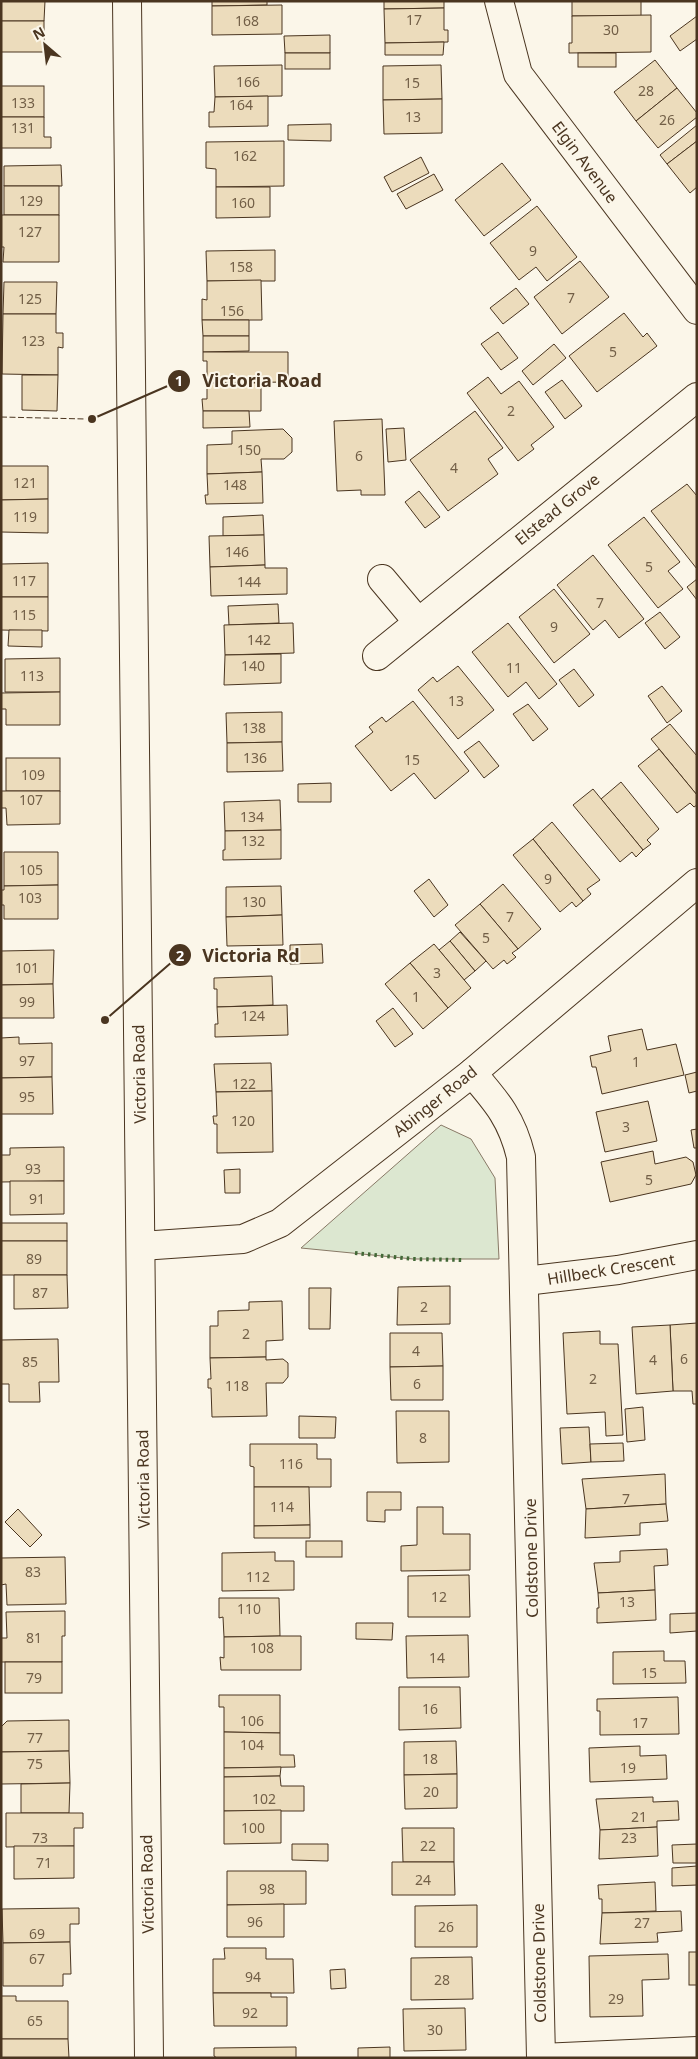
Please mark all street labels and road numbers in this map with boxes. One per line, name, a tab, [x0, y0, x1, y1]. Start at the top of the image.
street label: Elgin Avenue	[547, 117, 623, 207]
street label: Elstead Grove	[510, 468, 604, 550]
street label: Victoria Road	[127, 1024, 151, 1124]
street label: Abinger Road	[388, 1060, 482, 1142]
street label: Hillbeck Crescent	[546, 1248, 677, 1290]
street label: Victoria Road	[131, 1429, 155, 1529]
street label: Coldstone Drive	[519, 1498, 543, 1618]
street label: Victoria Road	[135, 1834, 159, 1934]
street label: Coldstone Drive	[527, 1903, 551, 2023]

